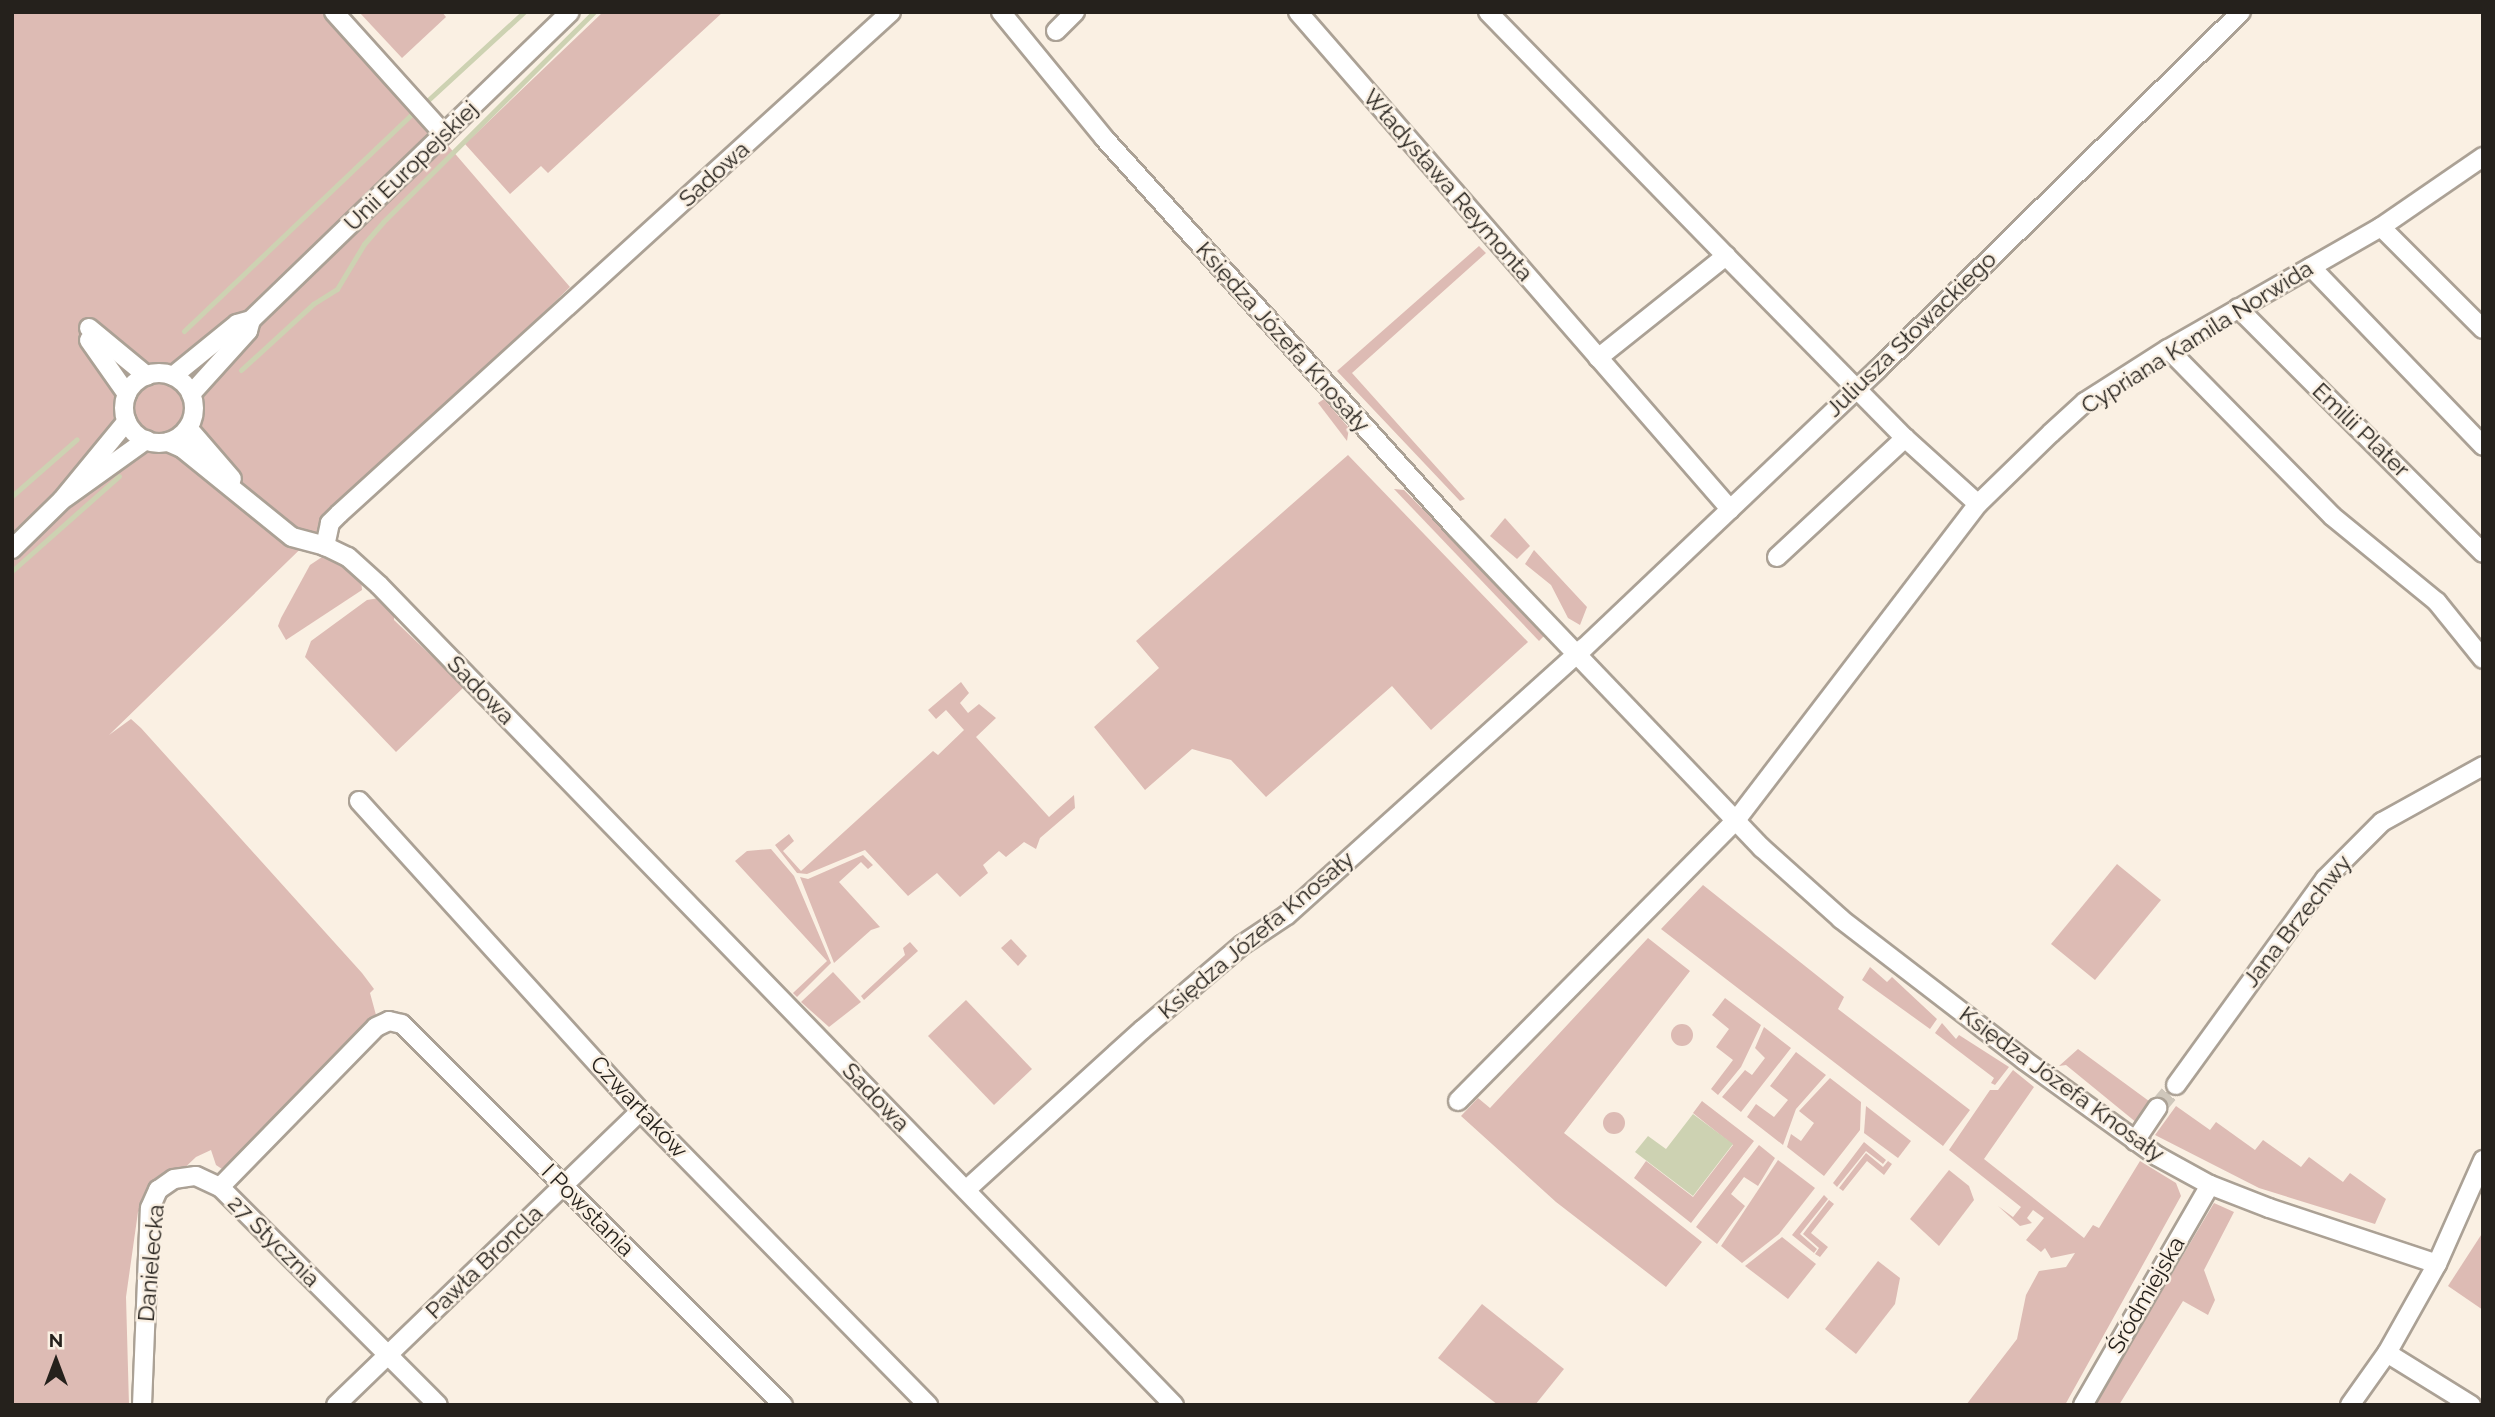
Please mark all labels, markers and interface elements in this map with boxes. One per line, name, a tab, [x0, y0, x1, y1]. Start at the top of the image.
street label: Władysława Reymonta	[1357, 83, 1539, 287]
street label: Unii Europejskiej	[338, 95, 484, 237]
street label: Sadowa	[673, 135, 755, 213]
street label: Księdza Józefa Knosały	[1190, 236, 1376, 438]
street label: Juliusza Słowackiego	[1820, 245, 2002, 423]
street label: Cypriana Kamila Norwida	[2076, 254, 2318, 420]
street label: Emilii Plater	[2307, 377, 2415, 483]
street label: Sadowa	[442, 650, 520, 730]
street label: Księdza Józefa Knosały	[1152, 845, 1360, 1025]
street label: Jana Brzechwy	[2237, 849, 2357, 993]
street label: Księdza Józefa Knosały	[1954, 1000, 2170, 1168]
street label: Czwartaków	[585, 1050, 693, 1164]
street label: Sadowa	[837, 1057, 915, 1137]
street label: I Powstania	[536, 1158, 640, 1262]
street label: 27 Stycznia	[222, 1189, 326, 1293]
street label: Pawła Broncla	[420, 1199, 548, 1325]
street label: Danielecka	[132, 1203, 170, 1323]
street label: Śródmiejska	[2101, 1232, 2191, 1358]
north arrow	[21, 1326, 91, 1396]
text: N	[49, 1329, 63, 1351]

